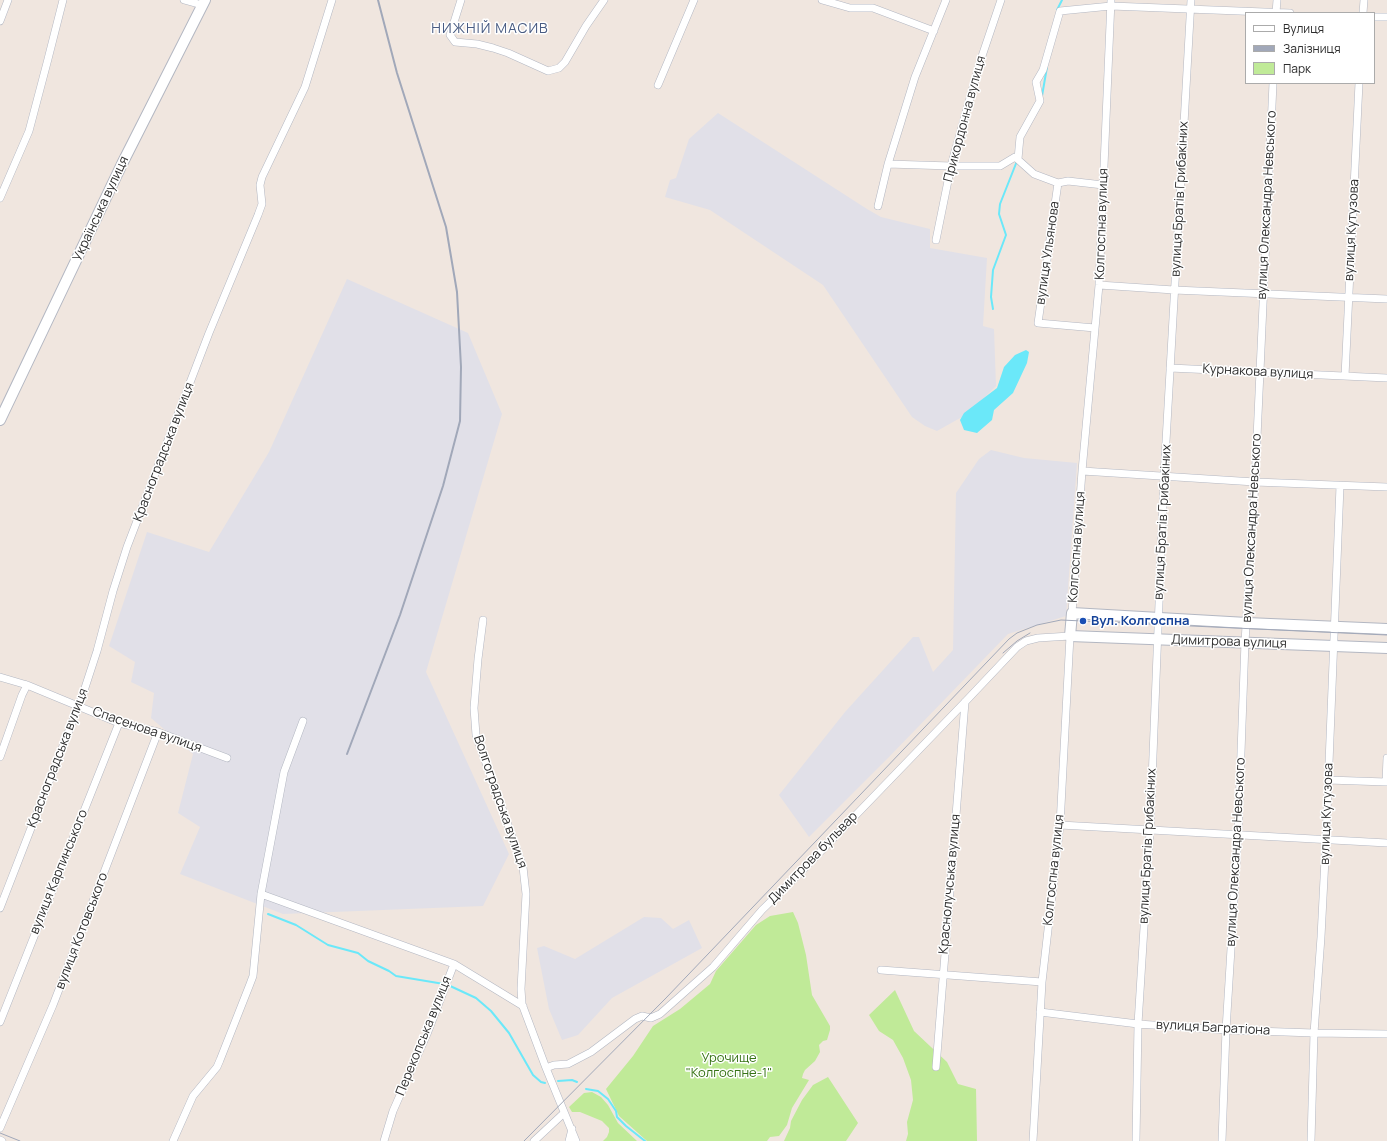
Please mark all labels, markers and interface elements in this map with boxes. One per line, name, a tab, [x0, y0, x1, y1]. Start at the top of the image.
legend	[1245, 12, 1375, 84]
text: Вулиця	[1283, 20, 1324, 37]
district label: НИЖНІЙ МАСИВ	[431, 21, 549, 37]
text: Залізниця	[1283, 40, 1341, 57]
street label: Прикордонна вулиця	[941, 54, 989, 184]
text: Парк	[1283, 60, 1311, 77]
street label: вулиця Олександра Невського	[1254, 110, 1280, 300]
street label: вулиця Братів Грибакіних	[1168, 121, 1192, 277]
street label: Українська вулиця	[70, 154, 132, 264]
street label: Колгоспна вулиця	[1092, 168, 1112, 280]
street label: вулиця Кутузова	[1342, 179, 1362, 281]
street label: вулиця Ульянова	[1033, 200, 1063, 306]
street label: Курнакова вулиця	[1202, 361, 1314, 383]
street label: Красноградська вулиця	[130, 380, 198, 524]
street label: вулиця Олександра Невського	[1239, 433, 1265, 623]
street label: вулиця Братів Грибакіних	[1151, 444, 1175, 600]
street label: Колгоспна вулиця	[1065, 491, 1089, 603]
place label: Вул. Колгоспна	[1091, 613, 1190, 629]
marker: Вул. Колгоспна	[1078, 616, 1088, 626]
street label: Димитрова вулиця	[1171, 632, 1287, 652]
street label: Красноградська вулиця	[24, 686, 92, 830]
street label: Спасенова вулиця	[90, 704, 204, 756]
street label: Волгоградська вулиця	[470, 733, 530, 871]
street label: вулиця Олександра Невського	[1223, 757, 1249, 947]
street label: вулиця Кутузова	[1317, 763, 1337, 865]
street label: вулиця Братів Грибакіних	[1136, 768, 1160, 924]
street label: вулиця Карпинського	[27, 807, 91, 937]
street label: Димитрова бульвар	[765, 809, 861, 907]
street label: Краснолучська вулиця	[936, 813, 964, 955]
street label: Колгоспна вулиця	[1040, 814, 1068, 926]
street label: вулиця Котовського	[53, 870, 111, 992]
street label: Перекопська вулиця	[393, 974, 455, 1098]
street label: вулиця Багратіона	[1155, 1017, 1271, 1039]
park label: Урочище "Колгоспне-1"	[686, 1050, 772, 1081]

